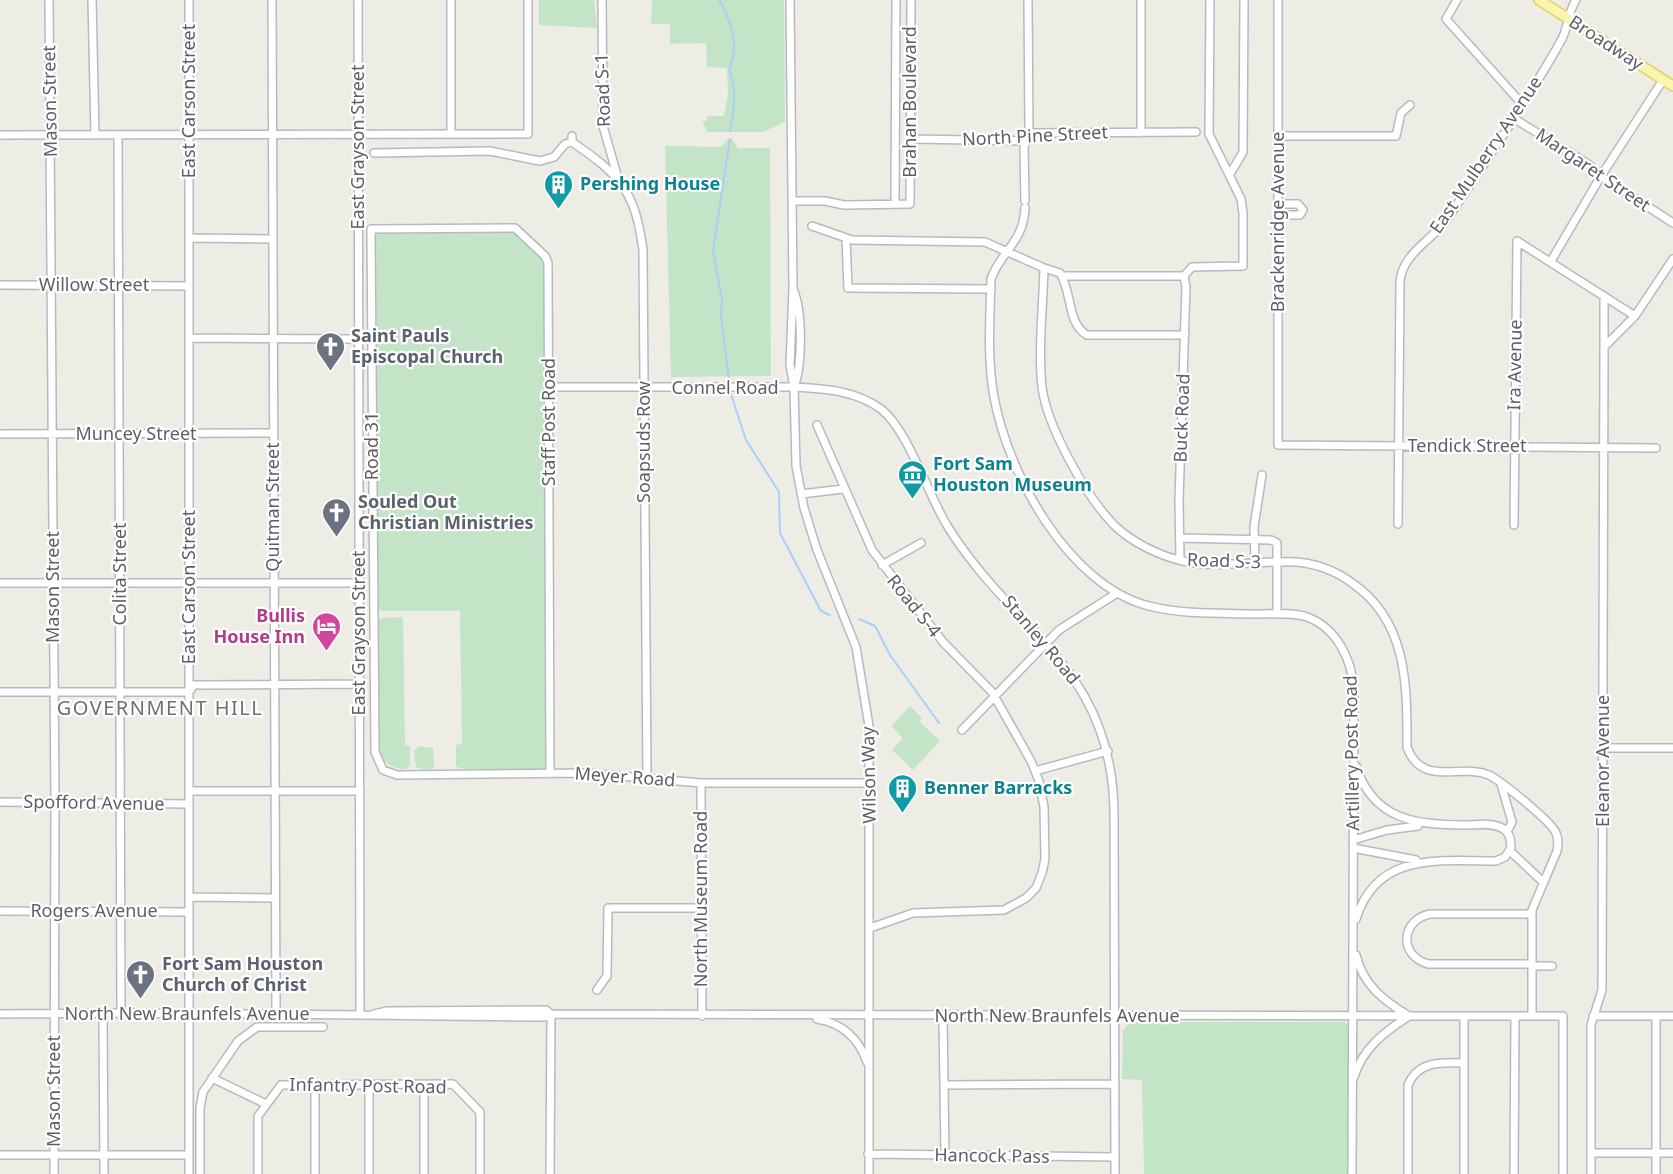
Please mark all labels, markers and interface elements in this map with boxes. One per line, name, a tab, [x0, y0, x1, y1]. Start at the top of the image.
street label: Broadway	[1565, 9, 1649, 76]
street label: East Carson Street	[176, 23, 200, 178]
street label: Brahan Boulevard	[897, 26, 921, 178]
street label: Mason Street	[36, 44, 62, 157]
street label: Road S-1	[589, 53, 615, 127]
street label: East Grayson Street	[345, 64, 369, 229]
street label: East Mulberry Avenue	[1423, 71, 1547, 238]
street label: North Pine Street	[961, 119, 1109, 151]
street label: Margaret Street	[1532, 122, 1656, 217]
street label: Brackenridge Avenue	[1265, 132, 1289, 312]
building icon: Pershing House	[543, 168, 575, 210]
place label: Pershing House	[580, 171, 720, 195]
street label: Willow Street	[39, 272, 150, 296]
street label: Ira Avenue	[1501, 319, 1527, 411]
place label: Saint Pauls Episcopal Church	[351, 323, 503, 368]
church icon: Saint Pauls Episcopal Church	[314, 330, 346, 372]
street label: Staff Post Road	[536, 358, 560, 486]
street label: Buck Road	[1167, 373, 1195, 463]
street label: Connel Road	[671, 375, 779, 399]
street label: Soapsuds Row	[631, 381, 655, 503]
street label: Road 31	[359, 412, 383, 480]
street label: Muncey Street	[75, 421, 197, 445]
street label: Tendick Street	[1408, 433, 1527, 457]
street label: Quitman Street	[260, 442, 284, 572]
place label: Fort Sam Houston Museum	[933, 451, 1092, 496]
museum icon: Fort Sam Houston Museum	[896, 458, 928, 500]
place label: Souled Out Christian Ministries	[358, 489, 534, 534]
church icon: Souled Out Christian Ministries	[321, 496, 353, 538]
street label: East Carson Street	[176, 509, 200, 664]
street label: Colita Street	[107, 522, 131, 626]
street label: Mason Street	[40, 531, 64, 643]
street label: Road S-3	[1187, 547, 1261, 573]
street label: East Grayson Street	[346, 550, 370, 715]
street label: Road S-4	[882, 569, 947, 642]
street label: Stanley Road	[997, 590, 1086, 689]
place label: Bullis House Inn	[213, 603, 305, 648]
hotel icon: Bullis House Inn	[310, 610, 342, 652]
street label: Artillery Post Road	[1338, 675, 1364, 831]
district label: GOVERNMENT HILL	[57, 694, 263, 721]
street label: Eleanor Avenue	[1590, 695, 1614, 827]
street label: Wilson Way	[855, 726, 881, 824]
street label: Meyer Road	[574, 761, 676, 791]
building icon: Benner Barracks	[887, 772, 919, 814]
place label: Benner Barracks	[924, 775, 1072, 799]
street label: Spofford Avenue	[23, 789, 165, 815]
street label: North Museum Road	[688, 811, 712, 987]
street label: Rogers Avenue	[30, 898, 158, 922]
place label: Fort Sam Houston Church of Christ	[162, 951, 323, 996]
church icon: Fort Sam Houston Church of Christ	[125, 958, 157, 1000]
street label: North New Braunfels Avenue	[64, 1001, 310, 1025]
street label: North New Braunfels Avenue	[934, 1003, 1180, 1027]
street label: Mason Street	[41, 1035, 65, 1147]
street label: Infantry Post Road	[289, 1072, 447, 1098]
street label: Hancock Pass	[934, 1142, 1050, 1168]

